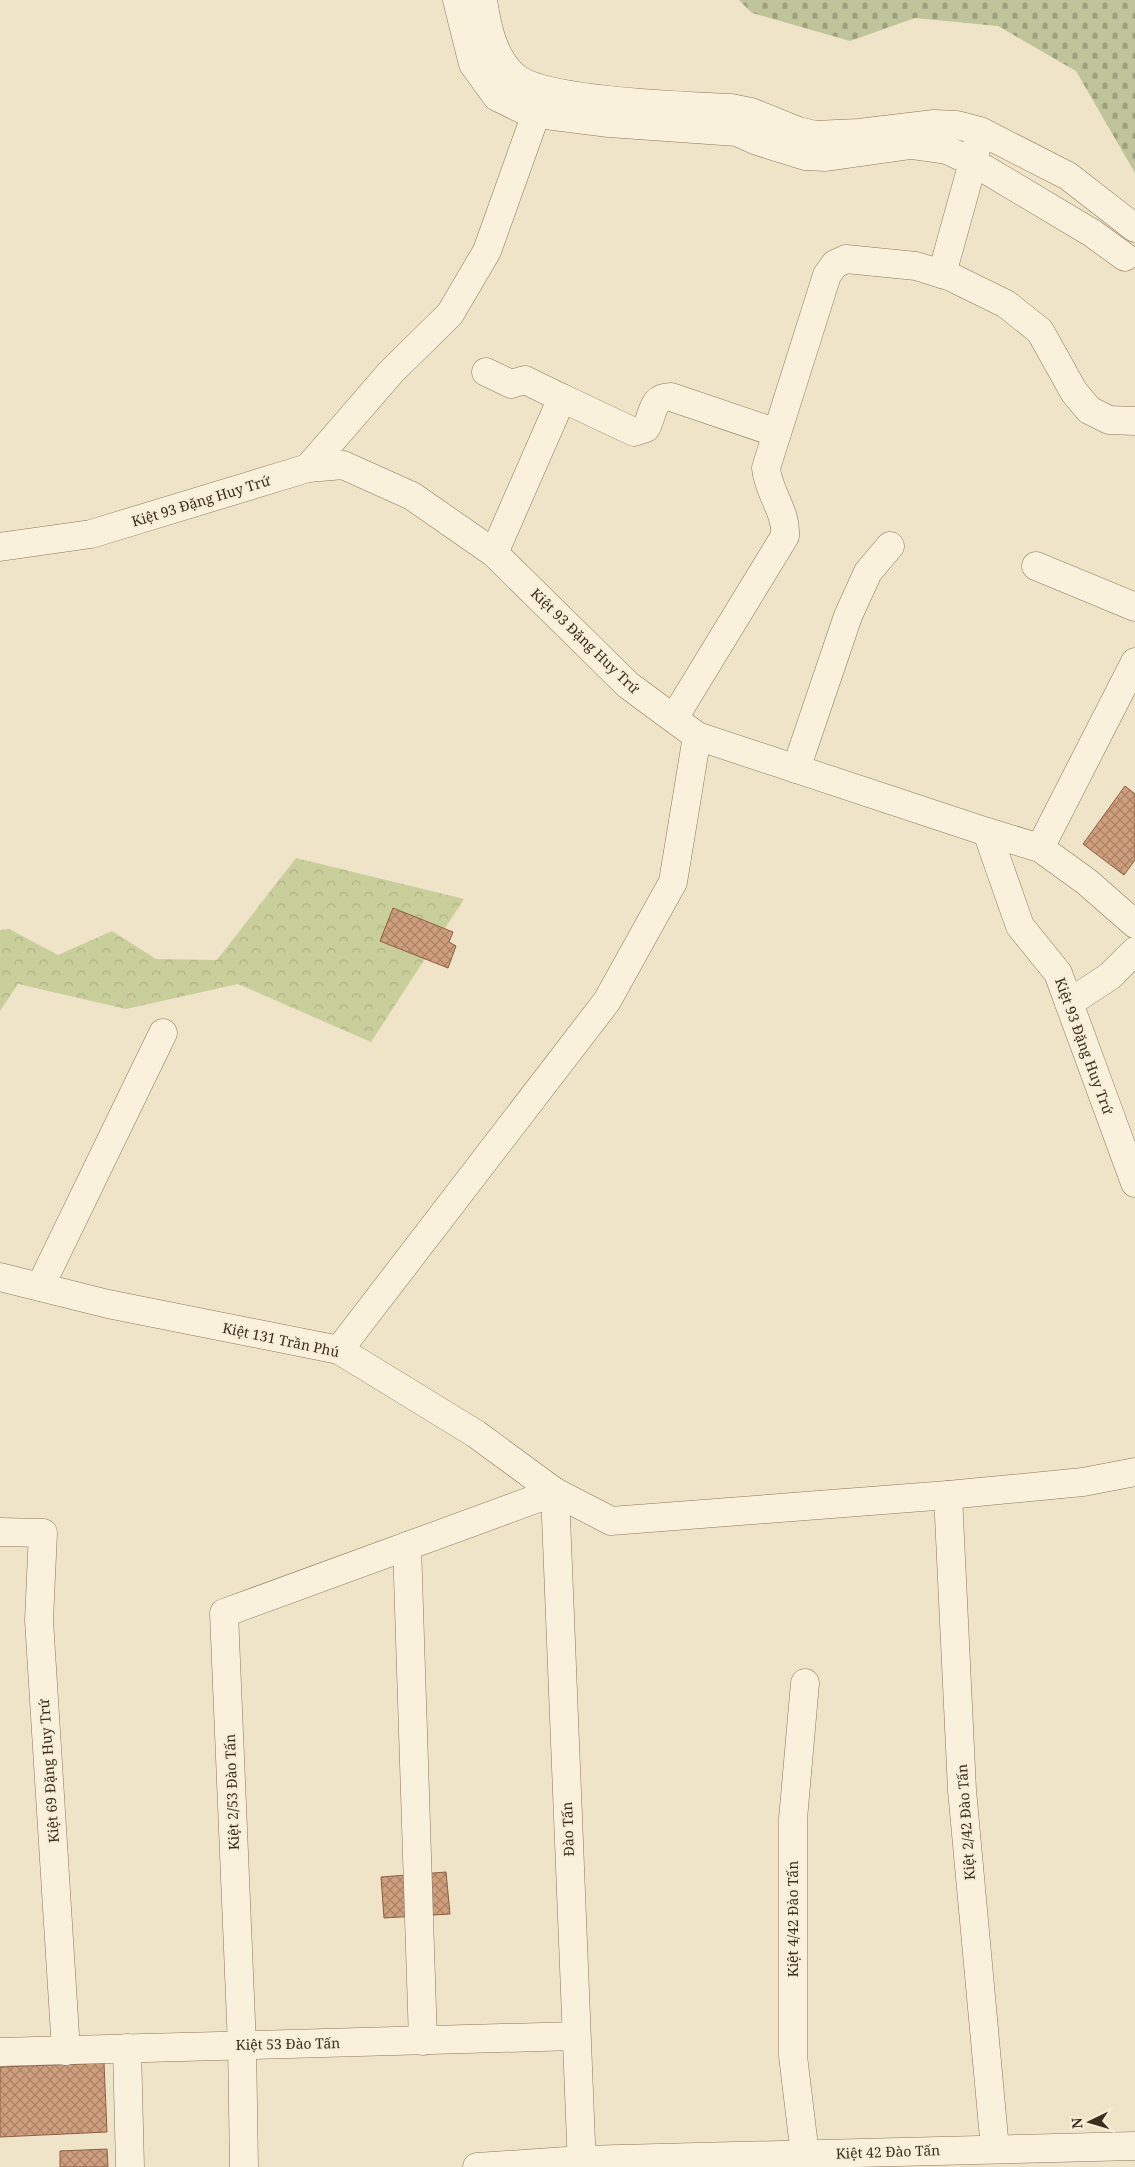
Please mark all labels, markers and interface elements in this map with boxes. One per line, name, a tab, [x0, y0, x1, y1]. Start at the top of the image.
street label: Kiệt 93 Đặng Huy Trứ	[129, 470, 273, 531]
street label: Kiệt 93 Đặng Huy Trứ	[527, 584, 644, 698]
street label: Kiệt 93 Đặng Huy Trứ	[1051, 975, 1118, 1117]
street label: Kiệt 131 Trần Phú	[221, 1318, 341, 1361]
street label: Kiệt 69 Đặng Huy Trứ	[34, 1698, 63, 1844]
street label: Kiệt 2/53 Đào Tấn	[220, 1734, 243, 1850]
street label: Kiệt 2/42 Đào Tấn	[952, 1763, 979, 1881]
street label: Đào Tấn	[557, 1801, 578, 1857]
street label: Kiệt 4/42 Đào Tấn	[783, 1861, 802, 1977]
street label: Kiệt 53 Đào Tấn	[236, 2033, 340, 2054]
north arrow	[1065, 2097, 1115, 2147]
text: N	[1067, 2117, 1086, 2130]
street label: Kiệt 42 Đào Tấn	[835, 2140, 941, 2163]

